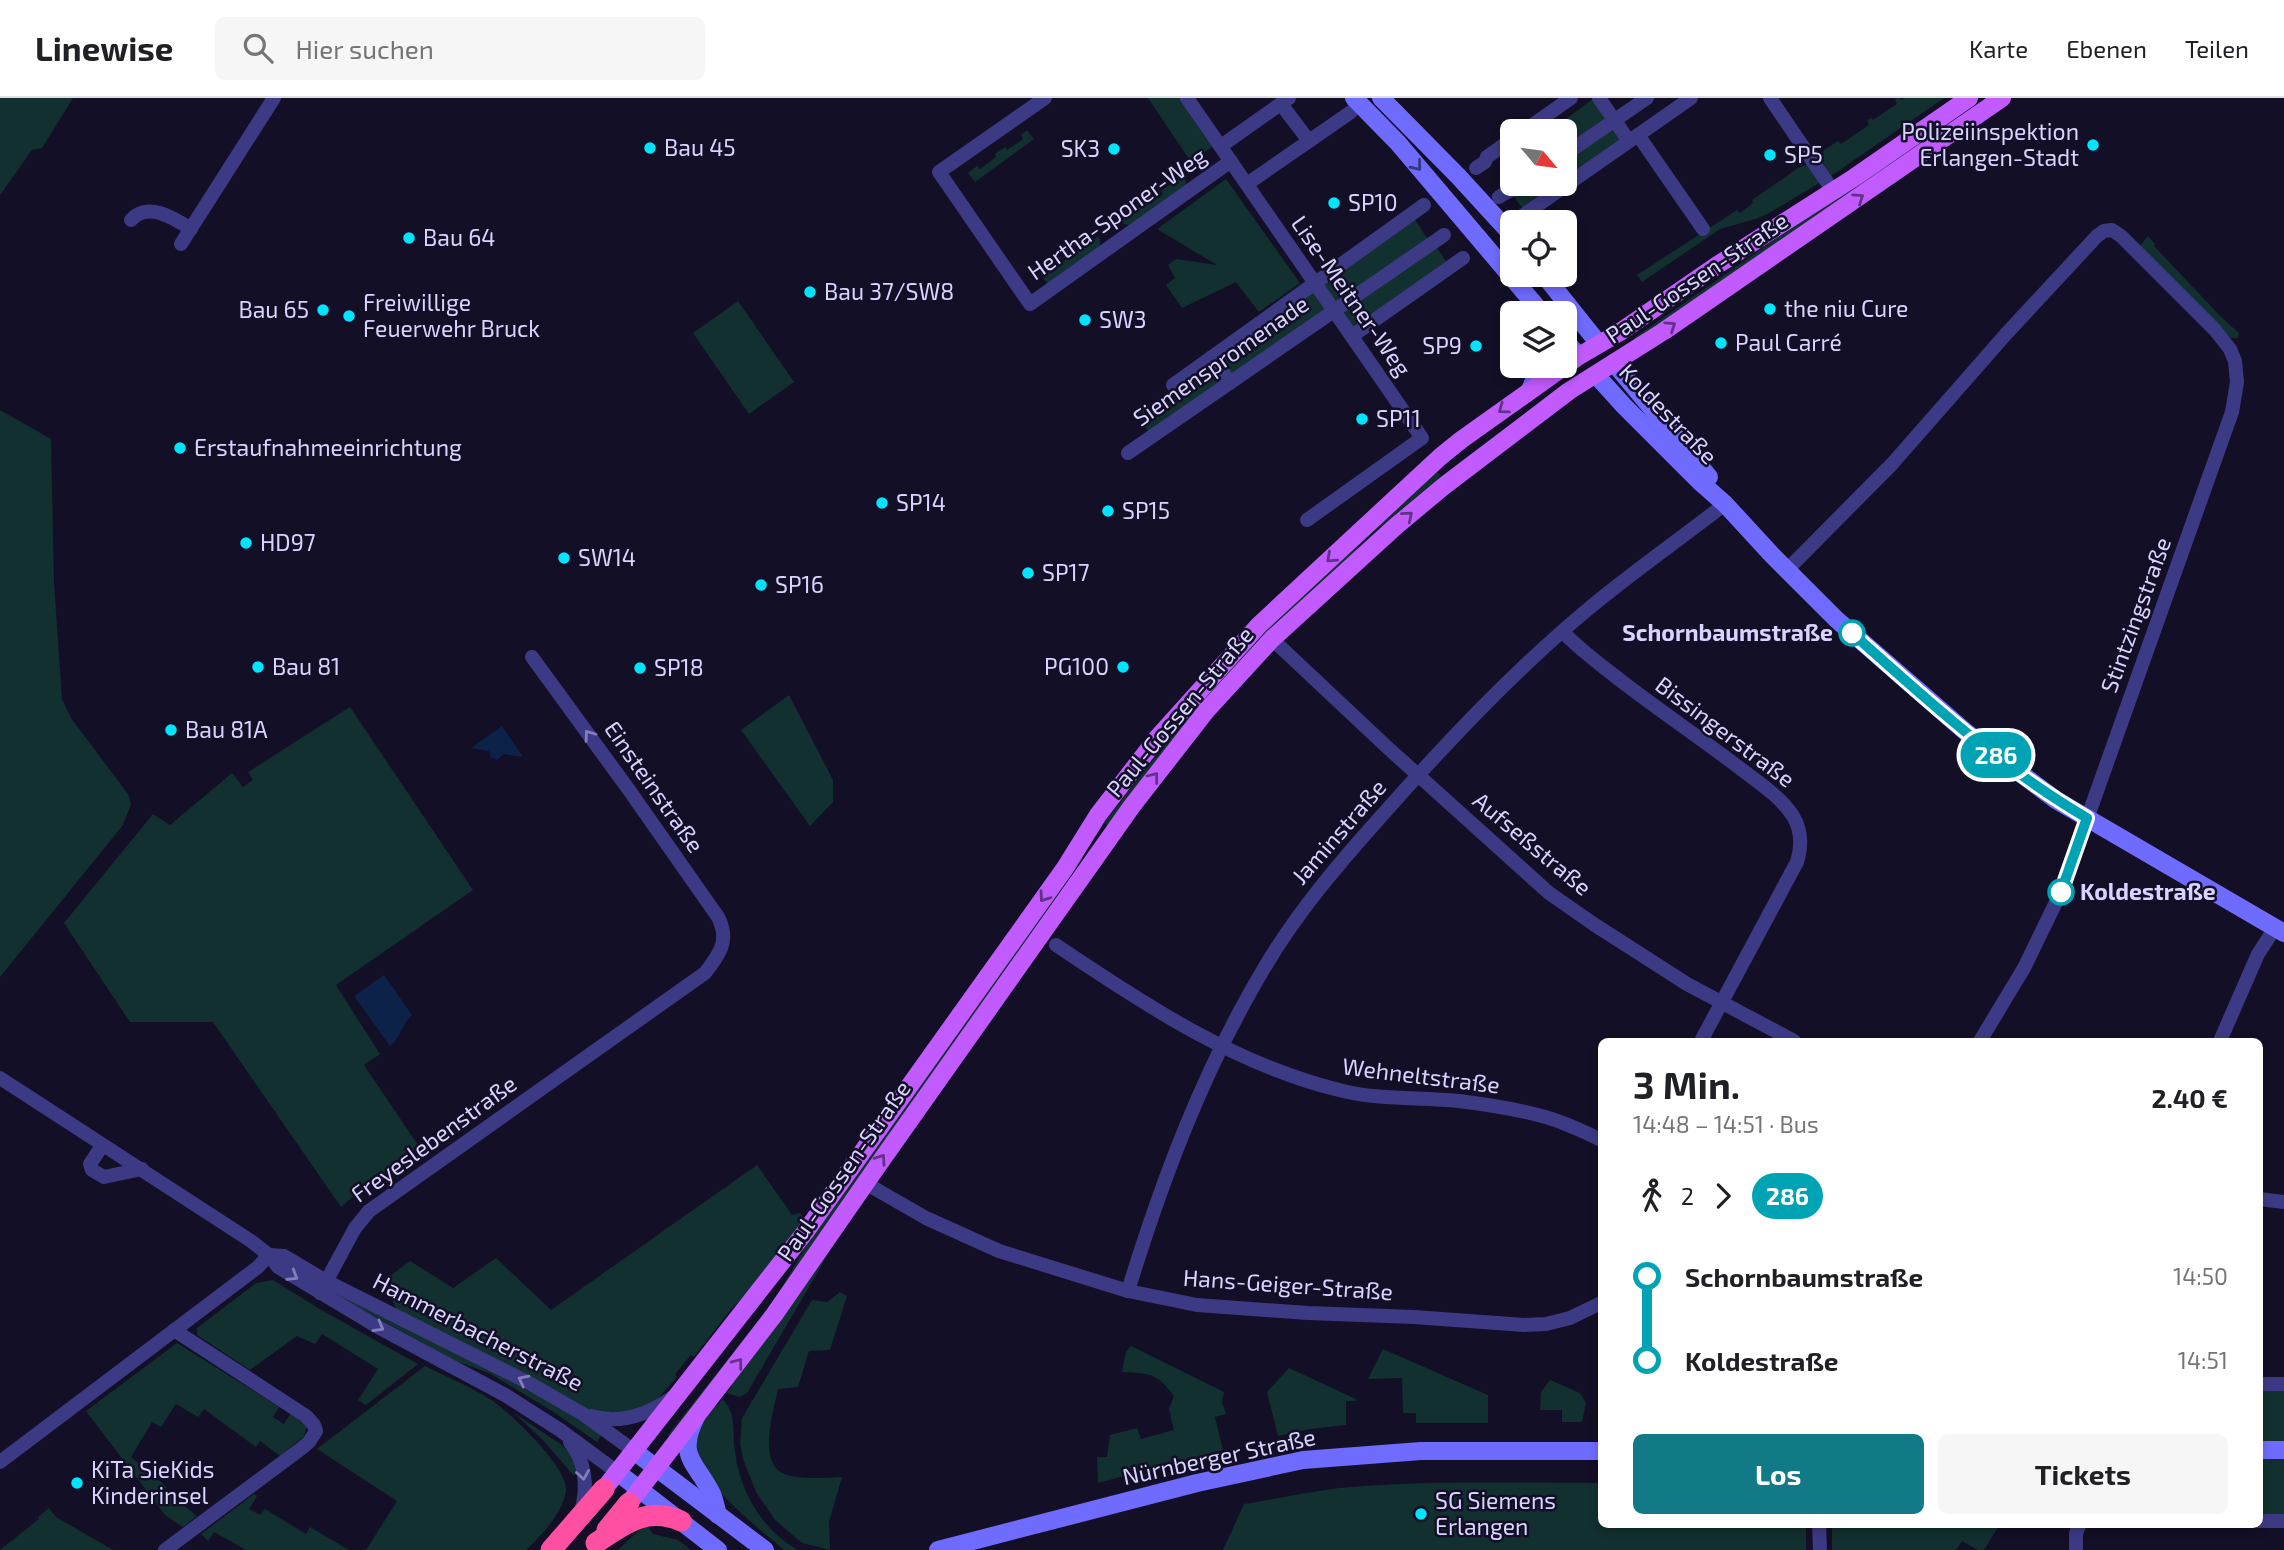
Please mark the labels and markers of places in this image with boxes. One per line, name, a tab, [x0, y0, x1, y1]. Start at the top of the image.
place label: Polizeiinspektion Erlangen-Stadt	[1901, 117, 2079, 171]
place label: Bau 45	[664, 133, 736, 161]
place label: SK3	[1061, 134, 1100, 162]
marker: Polizeiinspektion Erlangen-Stadt	[2085, 137, 2101, 153]
marker: Bau 45	[642, 140, 658, 156]
place label: SP5	[1784, 140, 1823, 168]
marker: SK3	[1106, 141, 1122, 157]
marker: SP5	[1762, 147, 1778, 163]
place label: SP10	[1348, 188, 1398, 216]
marker: SP10	[1326, 195, 1342, 211]
place label: Bau 64	[423, 223, 495, 251]
marker: Bau 64	[401, 230, 417, 246]
place label: Bau 37/SW8	[824, 277, 954, 305]
marker: Bau 37/SW8	[802, 284, 818, 300]
place label: Freiwillige Feuerwehr Bruck	[363, 288, 540, 342]
place label: the niu Cure	[1784, 294, 1908, 322]
place label: Bau 65	[238, 295, 309, 323]
marker: the niu Cure	[1762, 301, 1778, 317]
marker: Bau 65	[315, 302, 331, 318]
place label: SW3	[1099, 305, 1147, 333]
marker: Freiwillige Feuerwehr Bruck	[341, 308, 357, 324]
marker: SW3	[1077, 312, 1093, 328]
place label: Paul Carré	[1735, 328, 1842, 356]
place label: SP9	[1422, 331, 1462, 359]
marker: Paul Carré	[1713, 335, 1729, 351]
marker: SP9	[1468, 338, 1484, 354]
place label: SP11	[1376, 404, 1421, 432]
marker: SP11	[1354, 411, 1370, 427]
place label: Erstaufnahmeeinrichtung	[194, 433, 462, 461]
marker: Erstaufnahmeeinrichtung	[172, 440, 188, 456]
place label: SP14	[896, 488, 946, 516]
marker: SP14	[874, 495, 890, 511]
place label: SP15	[1122, 496, 1170, 524]
marker: SP15	[1100, 503, 1116, 519]
place label: HD97	[260, 528, 316, 556]
marker: HD97	[238, 535, 254, 551]
place label: SW14	[578, 543, 636, 571]
marker: SW14	[556, 550, 572, 566]
place label: SP17	[1042, 558, 1090, 586]
marker: SP17	[1020, 565, 1036, 581]
place label: SP16	[775, 570, 824, 598]
marker: SP16	[753, 577, 769, 593]
place label: Schornbaumstraße	[1622, 618, 1833, 646]
marker: Schornbaumstraße	[1839, 620, 1865, 646]
place label: Bau 81	[272, 652, 340, 680]
place label: PG100	[1044, 652, 1109, 680]
place label: SP18	[654, 653, 704, 681]
marker: Bau 81	[250, 659, 266, 675]
marker: PG100	[1115, 659, 1131, 675]
marker: SP18	[632, 660, 648, 676]
place label: Bau 81A	[185, 715, 268, 743]
marker: Bau 81A	[163, 722, 179, 738]
place label: Koldestraße	[2080, 877, 2216, 905]
marker: Koldestraße	[2048, 879, 2074, 905]
place label: KiTa SieKids Kinderinsel	[91, 1455, 214, 1509]
marker: KiTa SieKids Kinderinsel	[69, 1475, 85, 1491]
place label: SG Siemens Erlangen	[1435, 1486, 1556, 1540]
marker: SG Siemens Erlangen	[1413, 1506, 1429, 1522]

